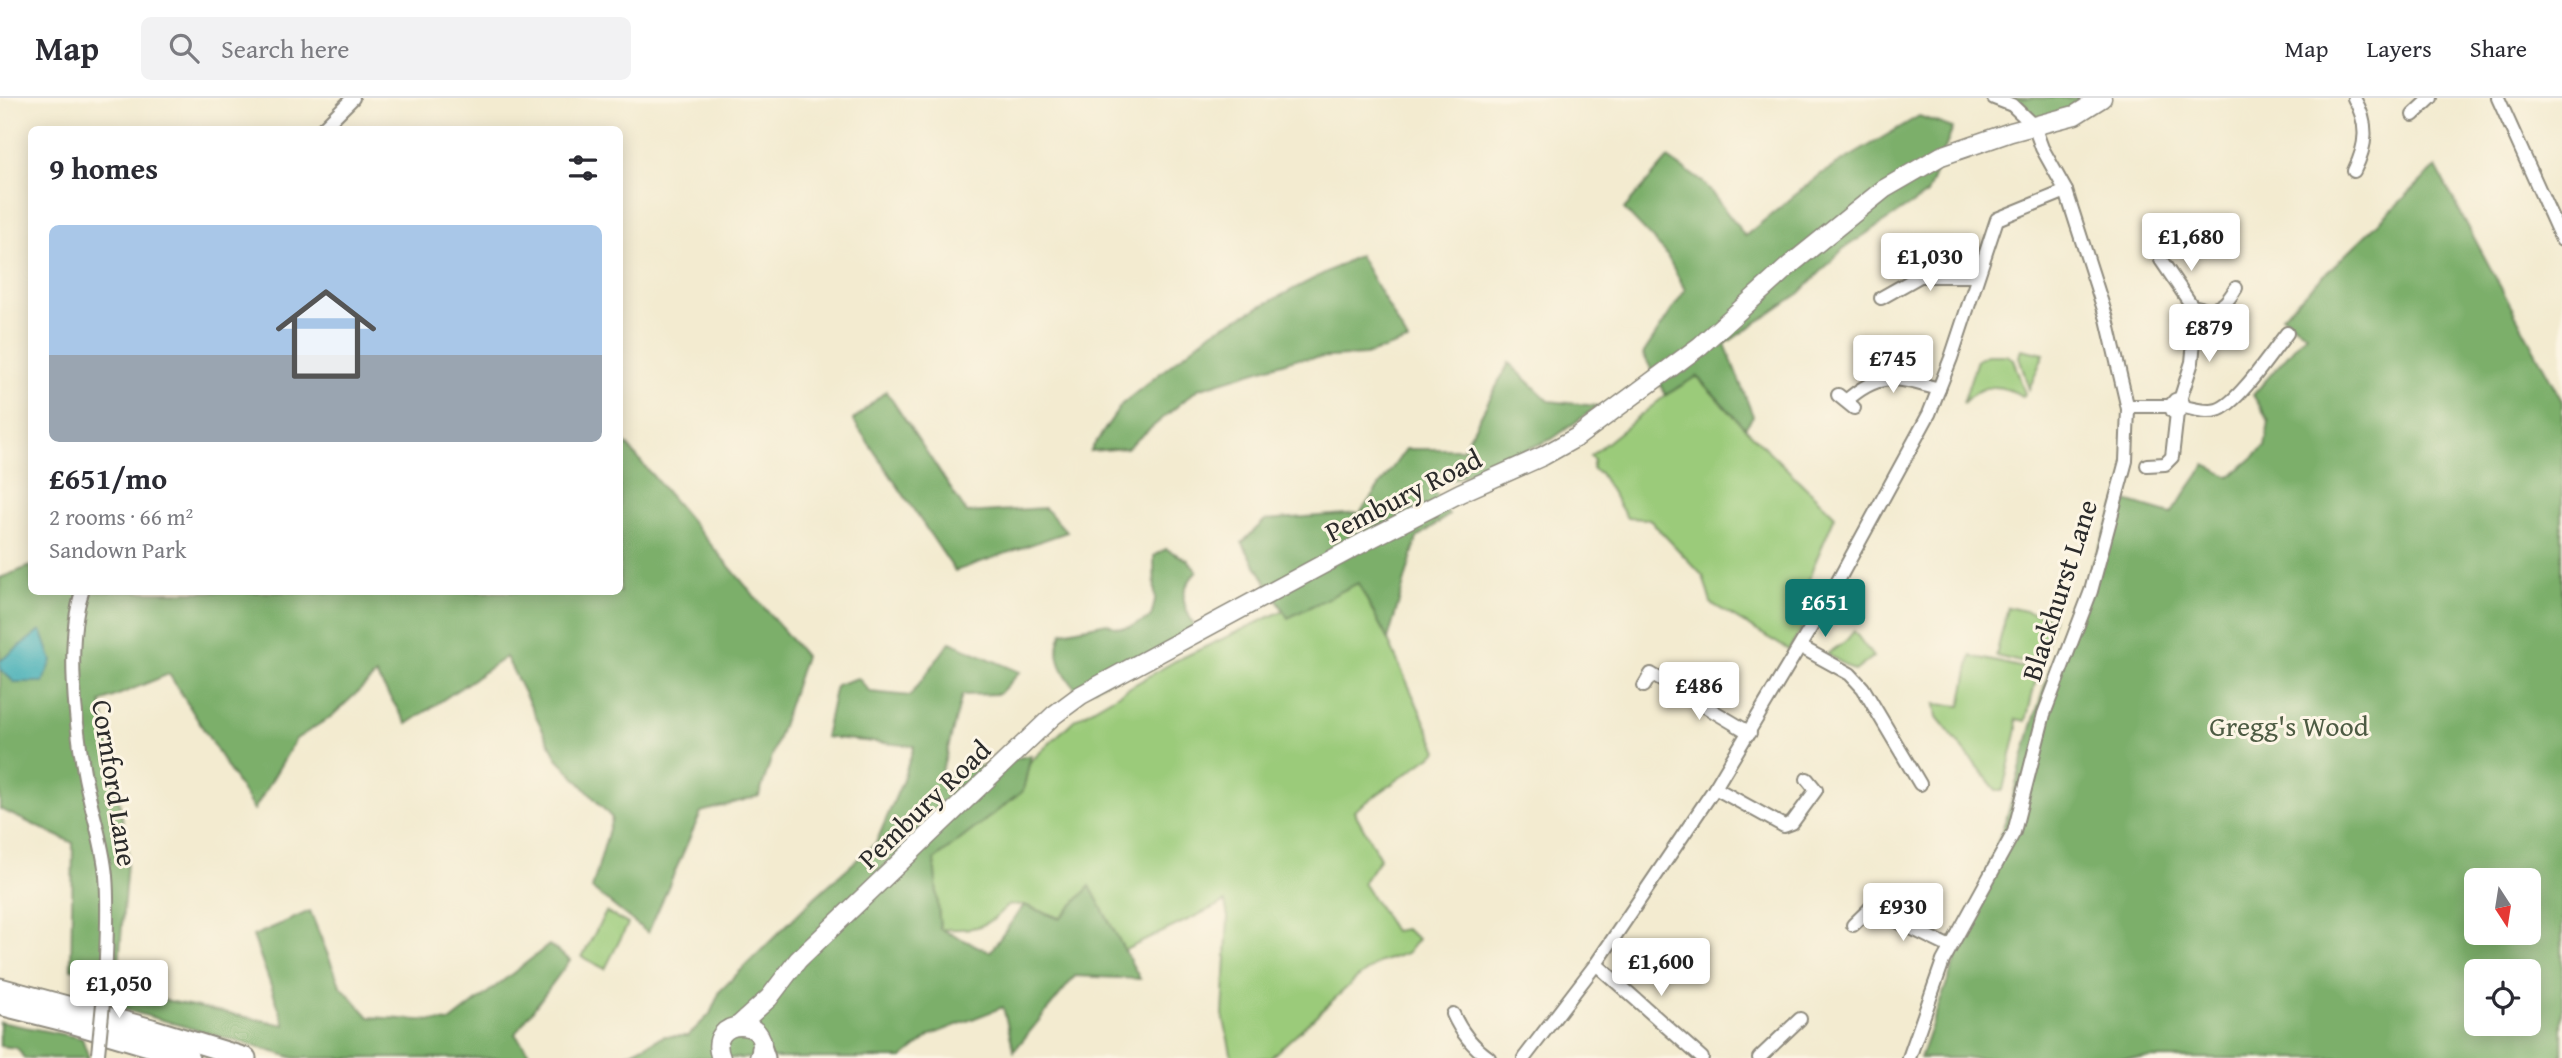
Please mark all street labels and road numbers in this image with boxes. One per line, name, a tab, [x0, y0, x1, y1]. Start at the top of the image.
street label: Pembury Road	[1317, 437, 1488, 552]
street label: Blackhurst Lane	[2010, 494, 2107, 686]
street label: Cornford Lane	[82, 697, 149, 869]
street label: Pembury Road	[848, 729, 999, 878]

